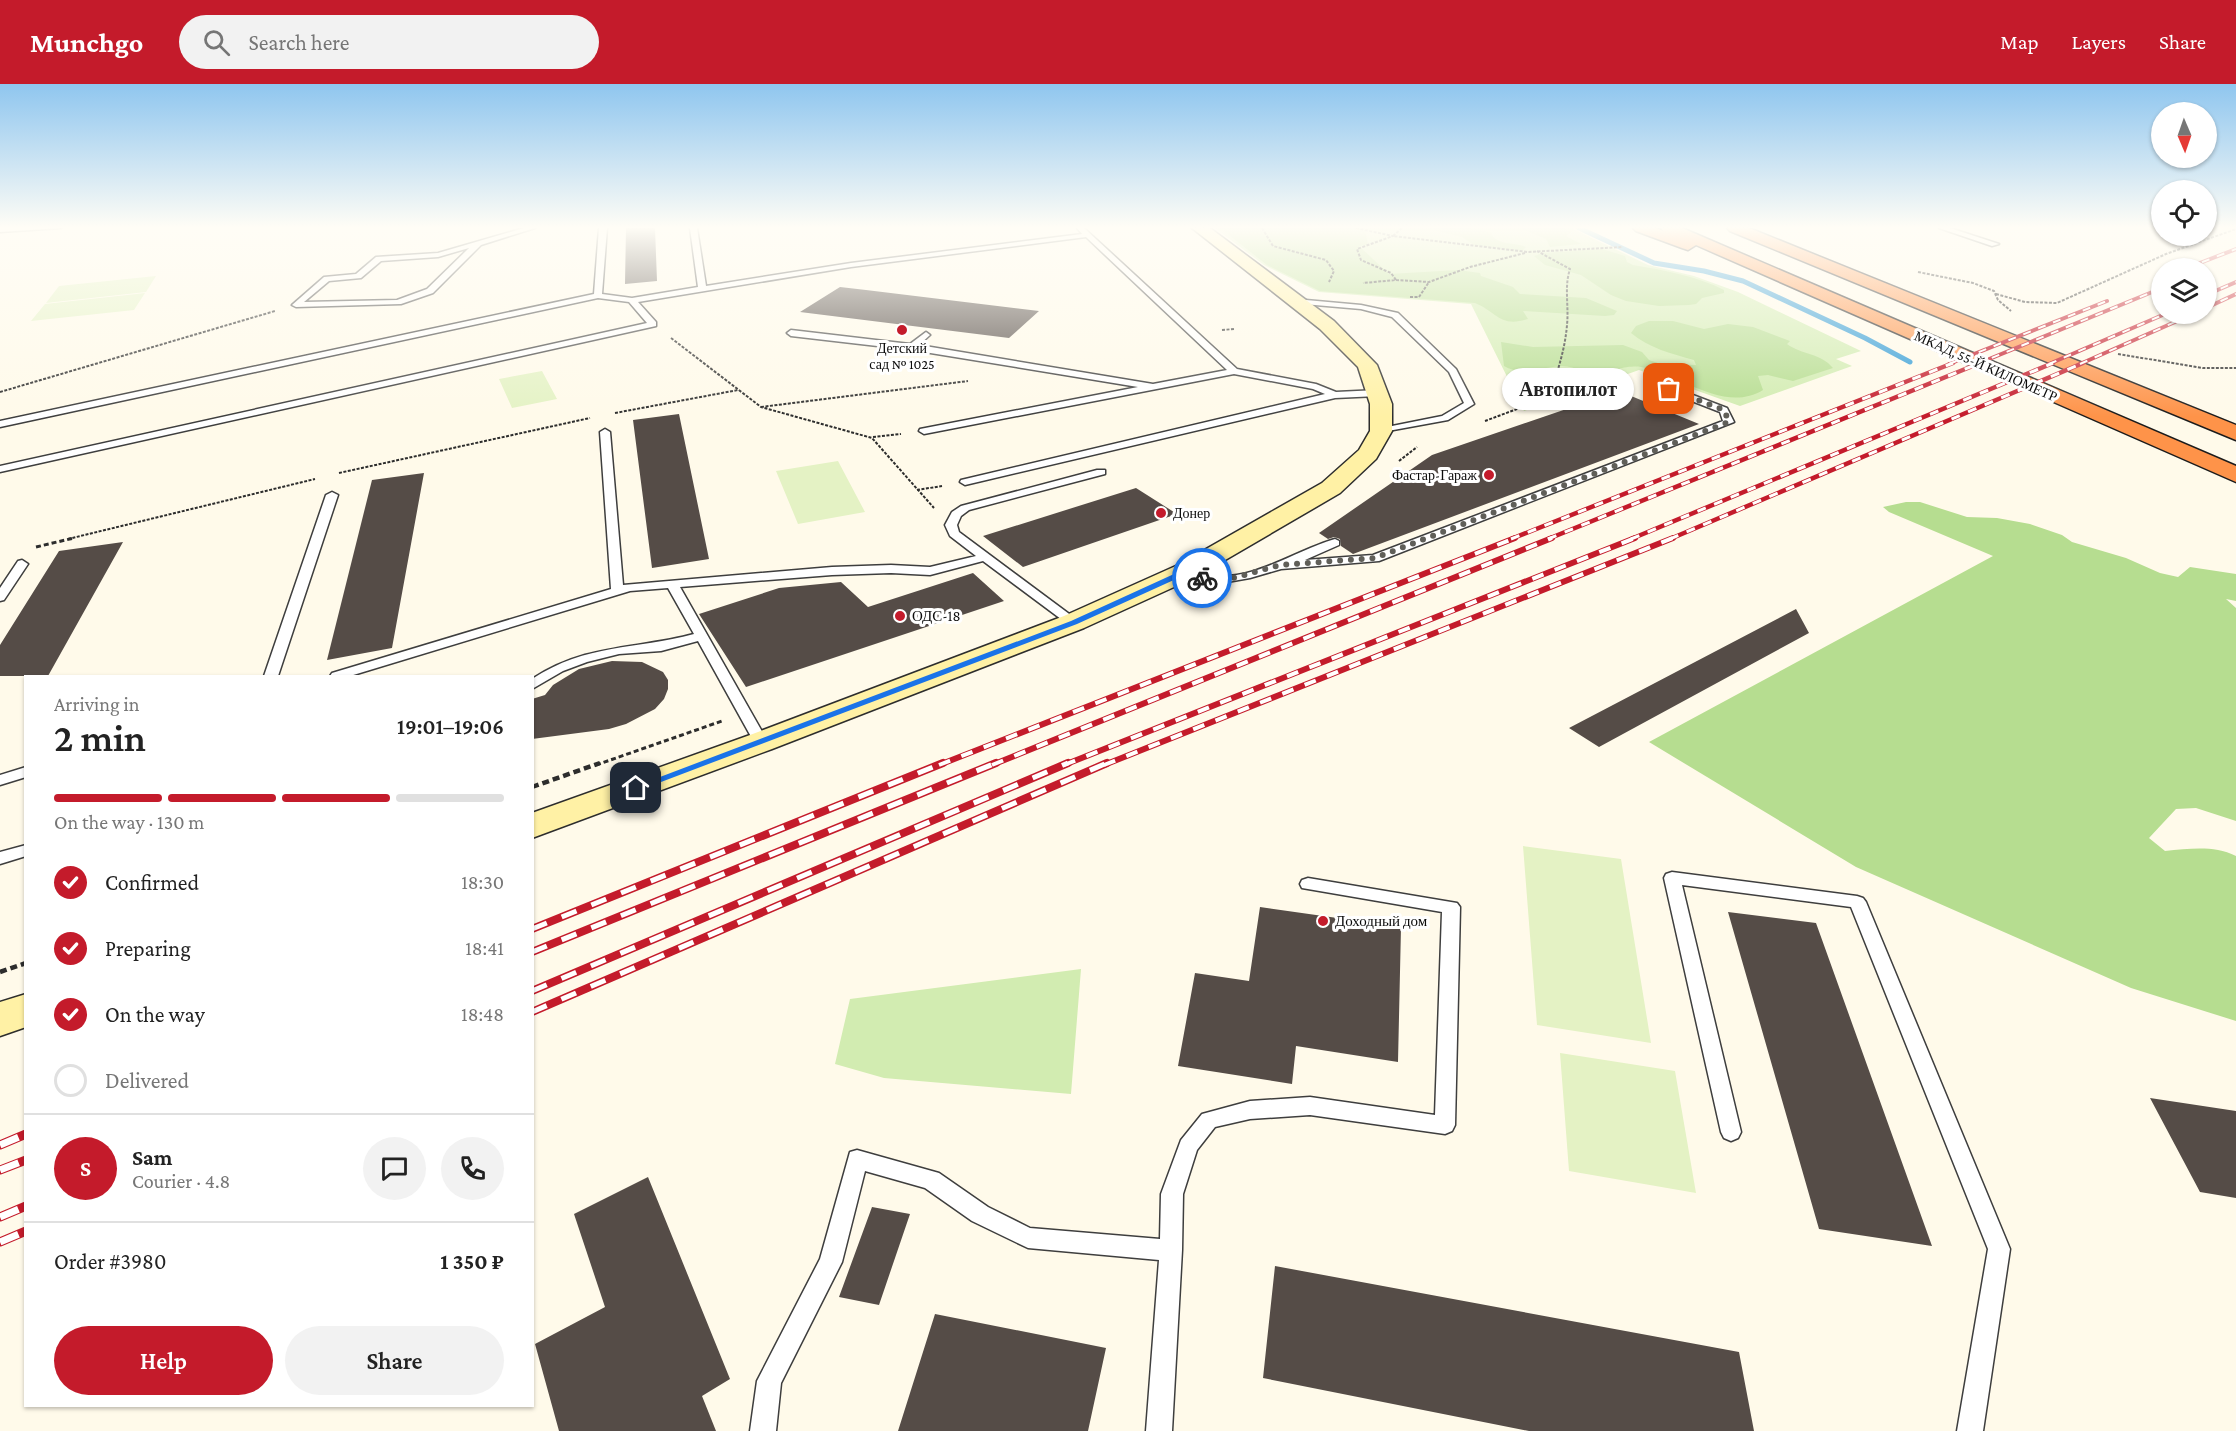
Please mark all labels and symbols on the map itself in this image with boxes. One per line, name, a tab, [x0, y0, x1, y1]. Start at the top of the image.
north arrow	[2151, 102, 2217, 168]
marker: Детский сад № 1025	[895, 323, 909, 337]
street label: МКАД, 55-Й КИЛОМЕТР	[1912, 327, 2060, 405]
place label: Детский сад № 1025	[869, 340, 935, 372]
pin	[1643, 363, 1694, 414]
callout: Автопилот	[1501, 368, 1633, 410]
place label: Фастар-Гараж	[1392, 467, 1477, 483]
marker: Фастар-Гараж	[1482, 468, 1496, 482]
place label: Донер	[1173, 505, 1210, 521]
marker: Донер	[1154, 506, 1168, 520]
courier	[1172, 548, 1232, 608]
place label: ОДС-18	[912, 608, 961, 624]
marker: ОДС-18	[893, 609, 907, 623]
pin	[610, 762, 661, 813]
place label: Доходный дом	[1335, 913, 1428, 929]
marker: Доходный дом	[1316, 914, 1330, 928]

